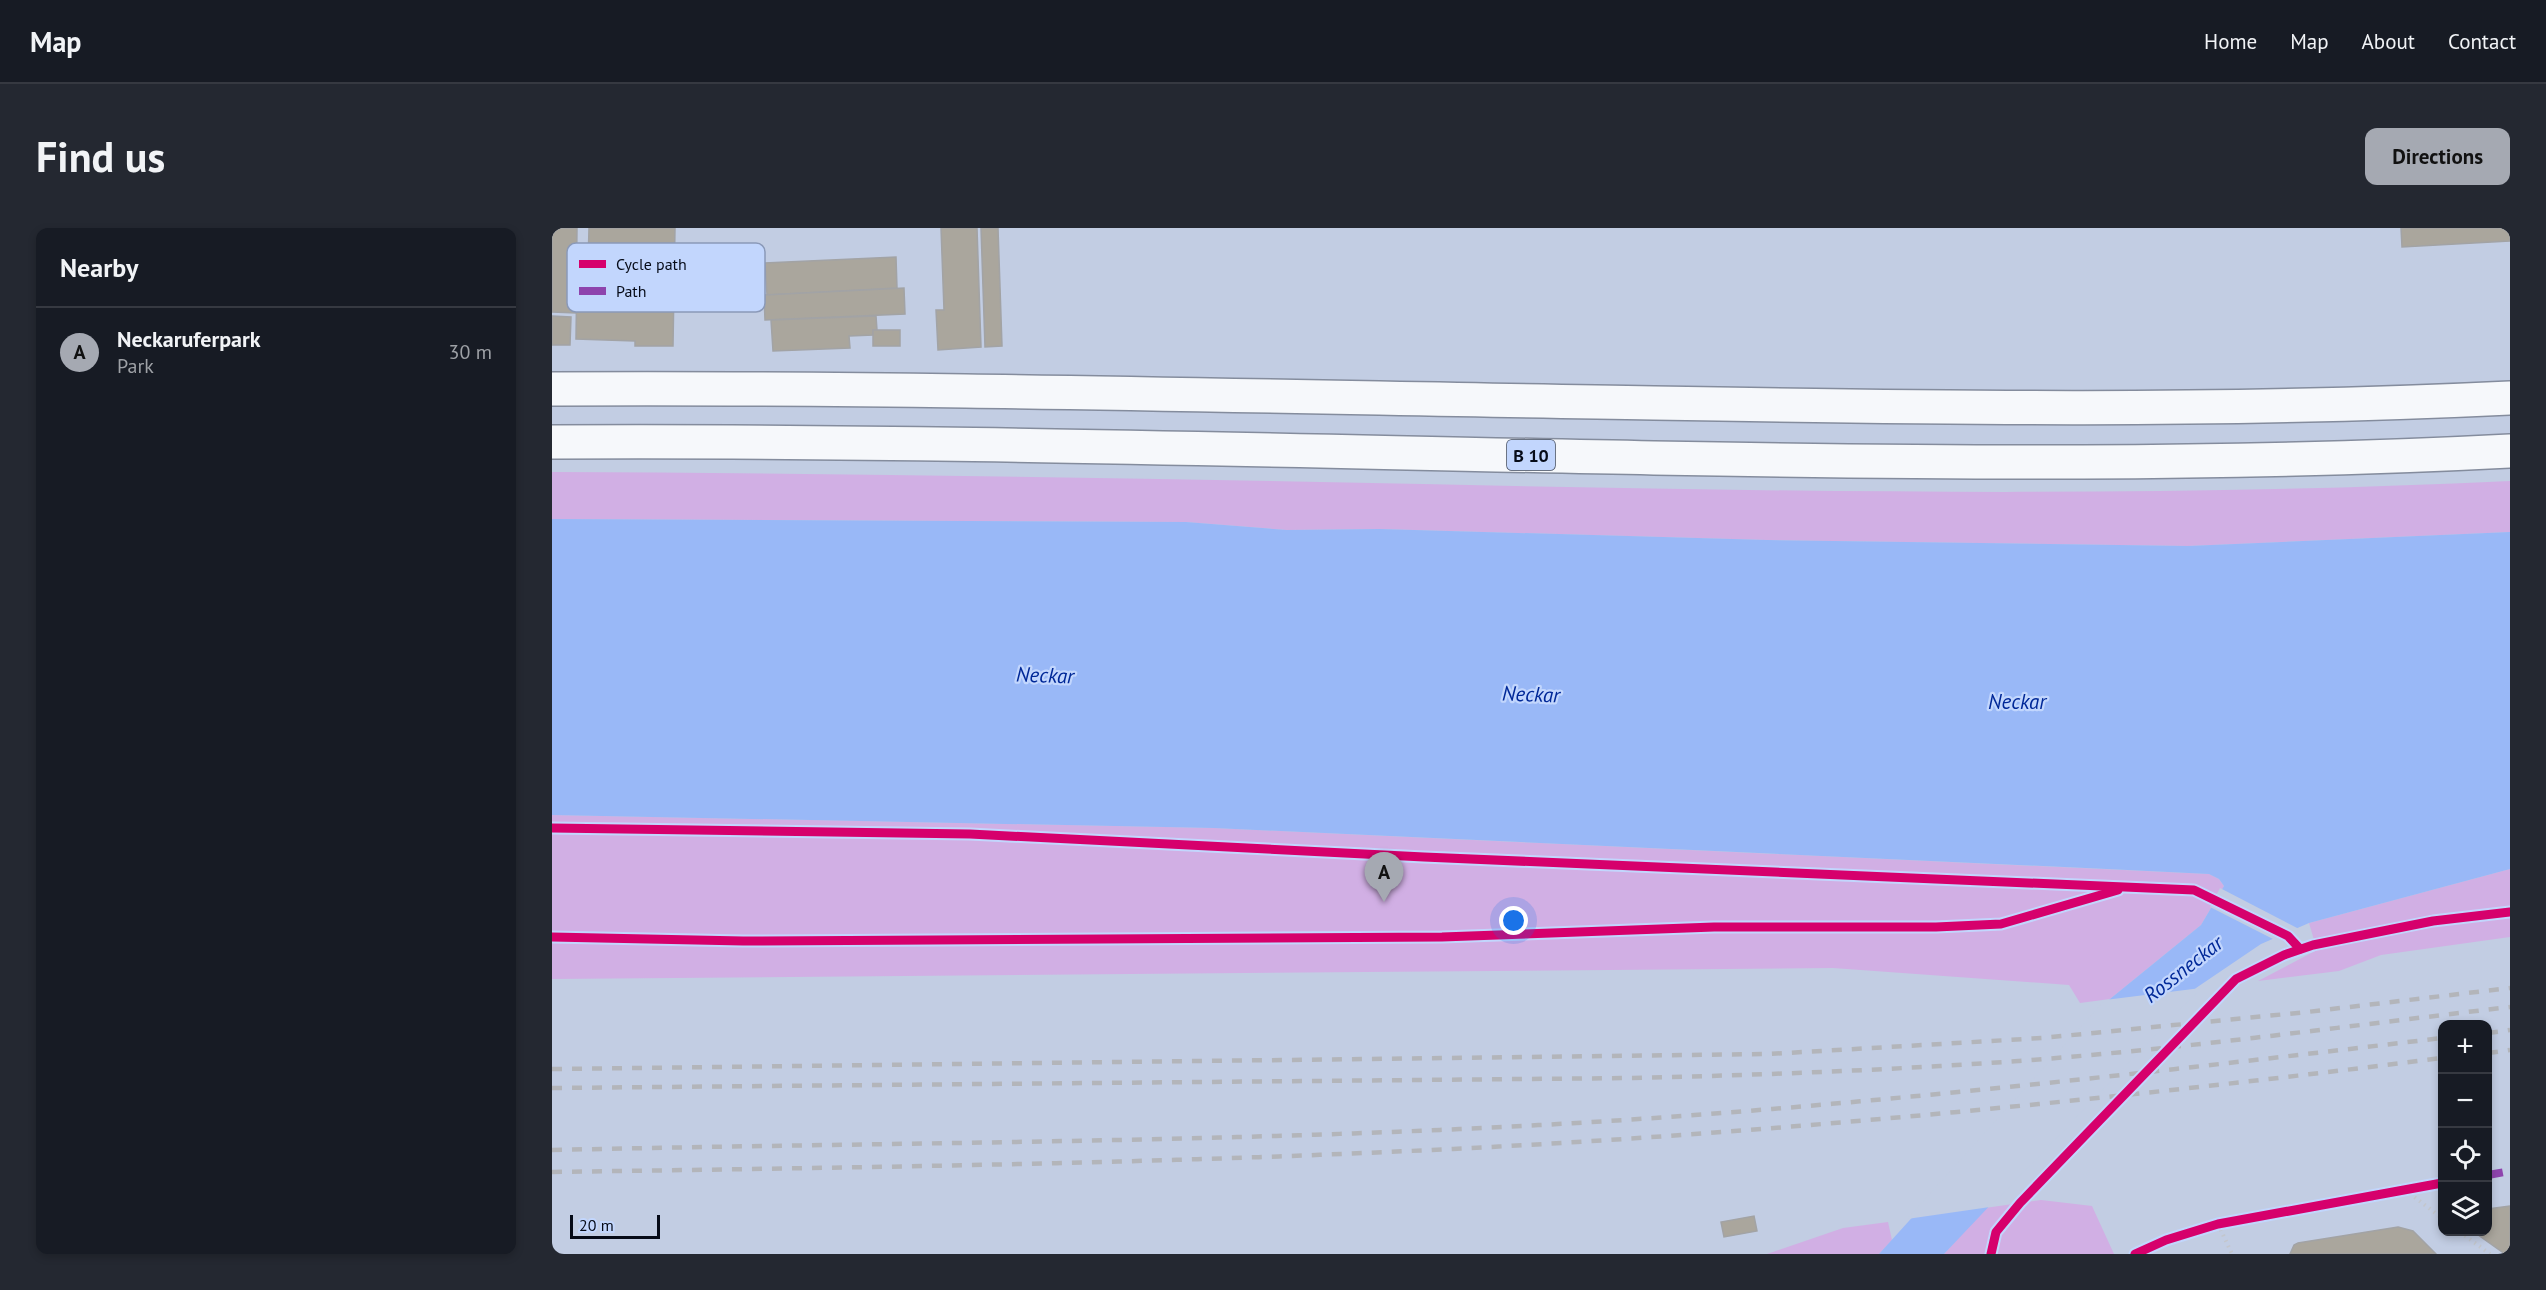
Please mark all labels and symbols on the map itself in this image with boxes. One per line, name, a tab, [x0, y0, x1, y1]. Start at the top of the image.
legend	[567, 243, 765, 312]
text: Cycle path	[616, 254, 687, 274]
text: Path	[616, 281, 647, 301]
road number: B 10	[1507, 440, 1555, 470]
water label: Neckar	[1016, 660, 1077, 690]
water label: Neckar	[1502, 679, 1563, 709]
water label: Neckar	[1988, 688, 2048, 715]
pin: A	[1364, 852, 1404, 902]
your location	[1499, 906, 1528, 935]
water label: Rossneckar	[2138, 928, 2230, 1008]
scale bar	[570, 1212, 660, 1240]

